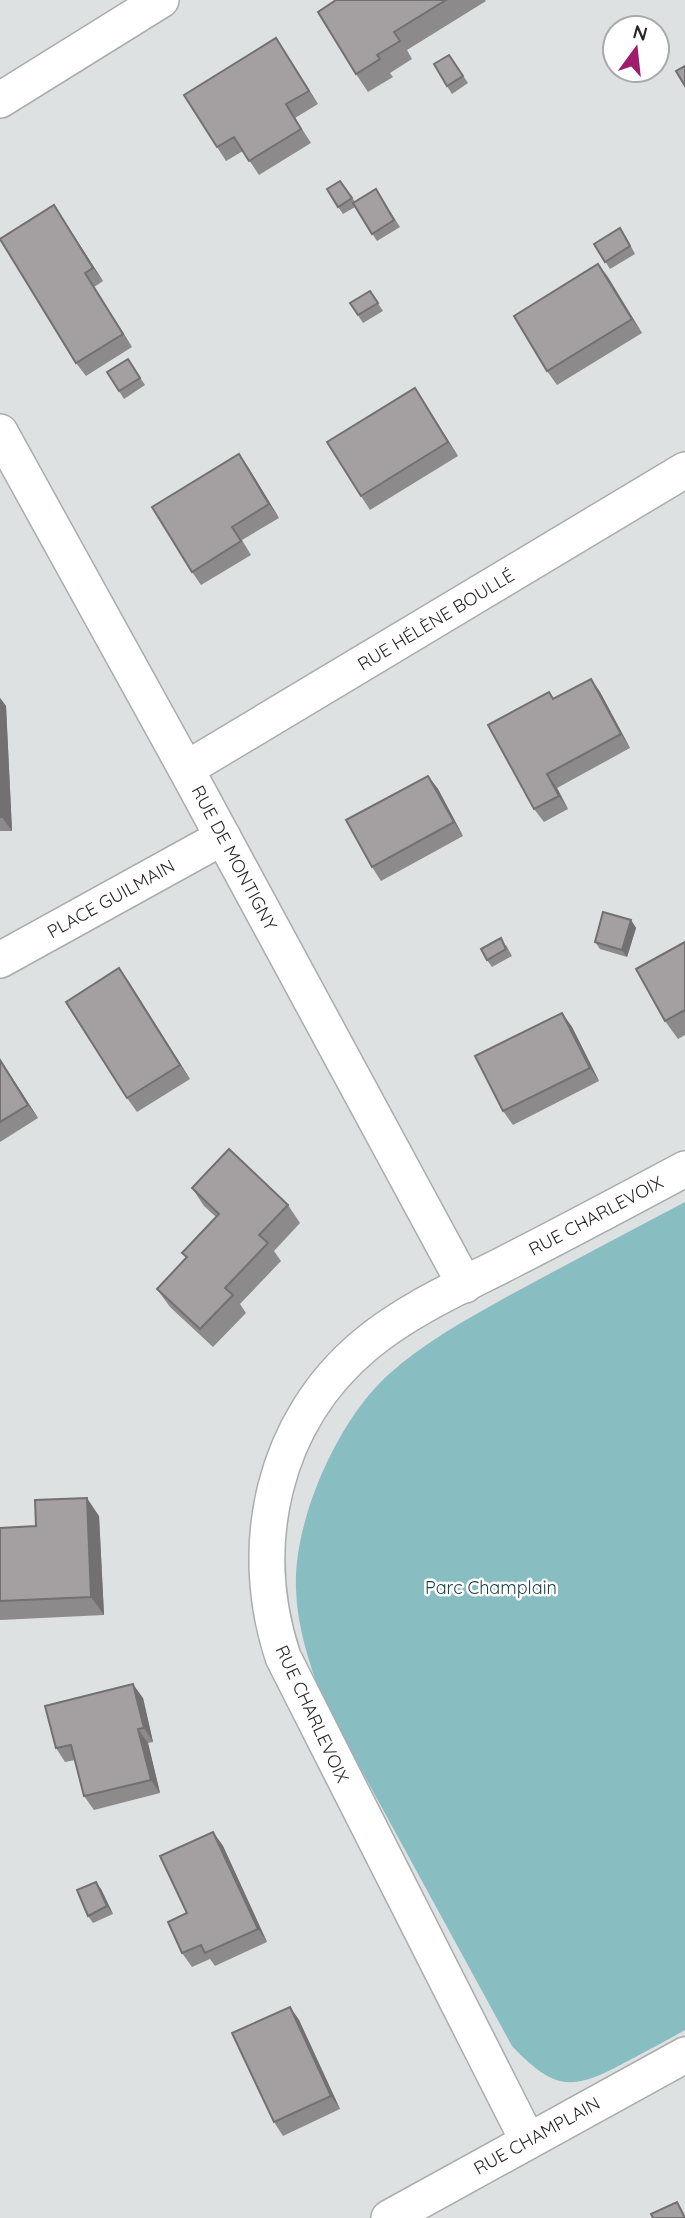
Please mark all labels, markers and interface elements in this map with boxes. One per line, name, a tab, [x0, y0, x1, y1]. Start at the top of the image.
north arrow	[601, 14, 671, 84]
text: N	[631, 19, 650, 46]
street label: RUE HÉLÈNE BOULLÉ	[353, 564, 518, 675]
street label: RUE DE MONTIGNY	[187, 781, 282, 934]
street label: PLACE GUILMAIN	[43, 854, 179, 943]
street label: RUE CHARLEVOIX	[525, 1170, 667, 1261]
park label: Parc Champlain	[425, 1576, 557, 1599]
street label: RUE CHARLEVOIX	[271, 1641, 354, 1786]
street label: RUE CHAMPLAIN	[470, 2091, 604, 2180]

